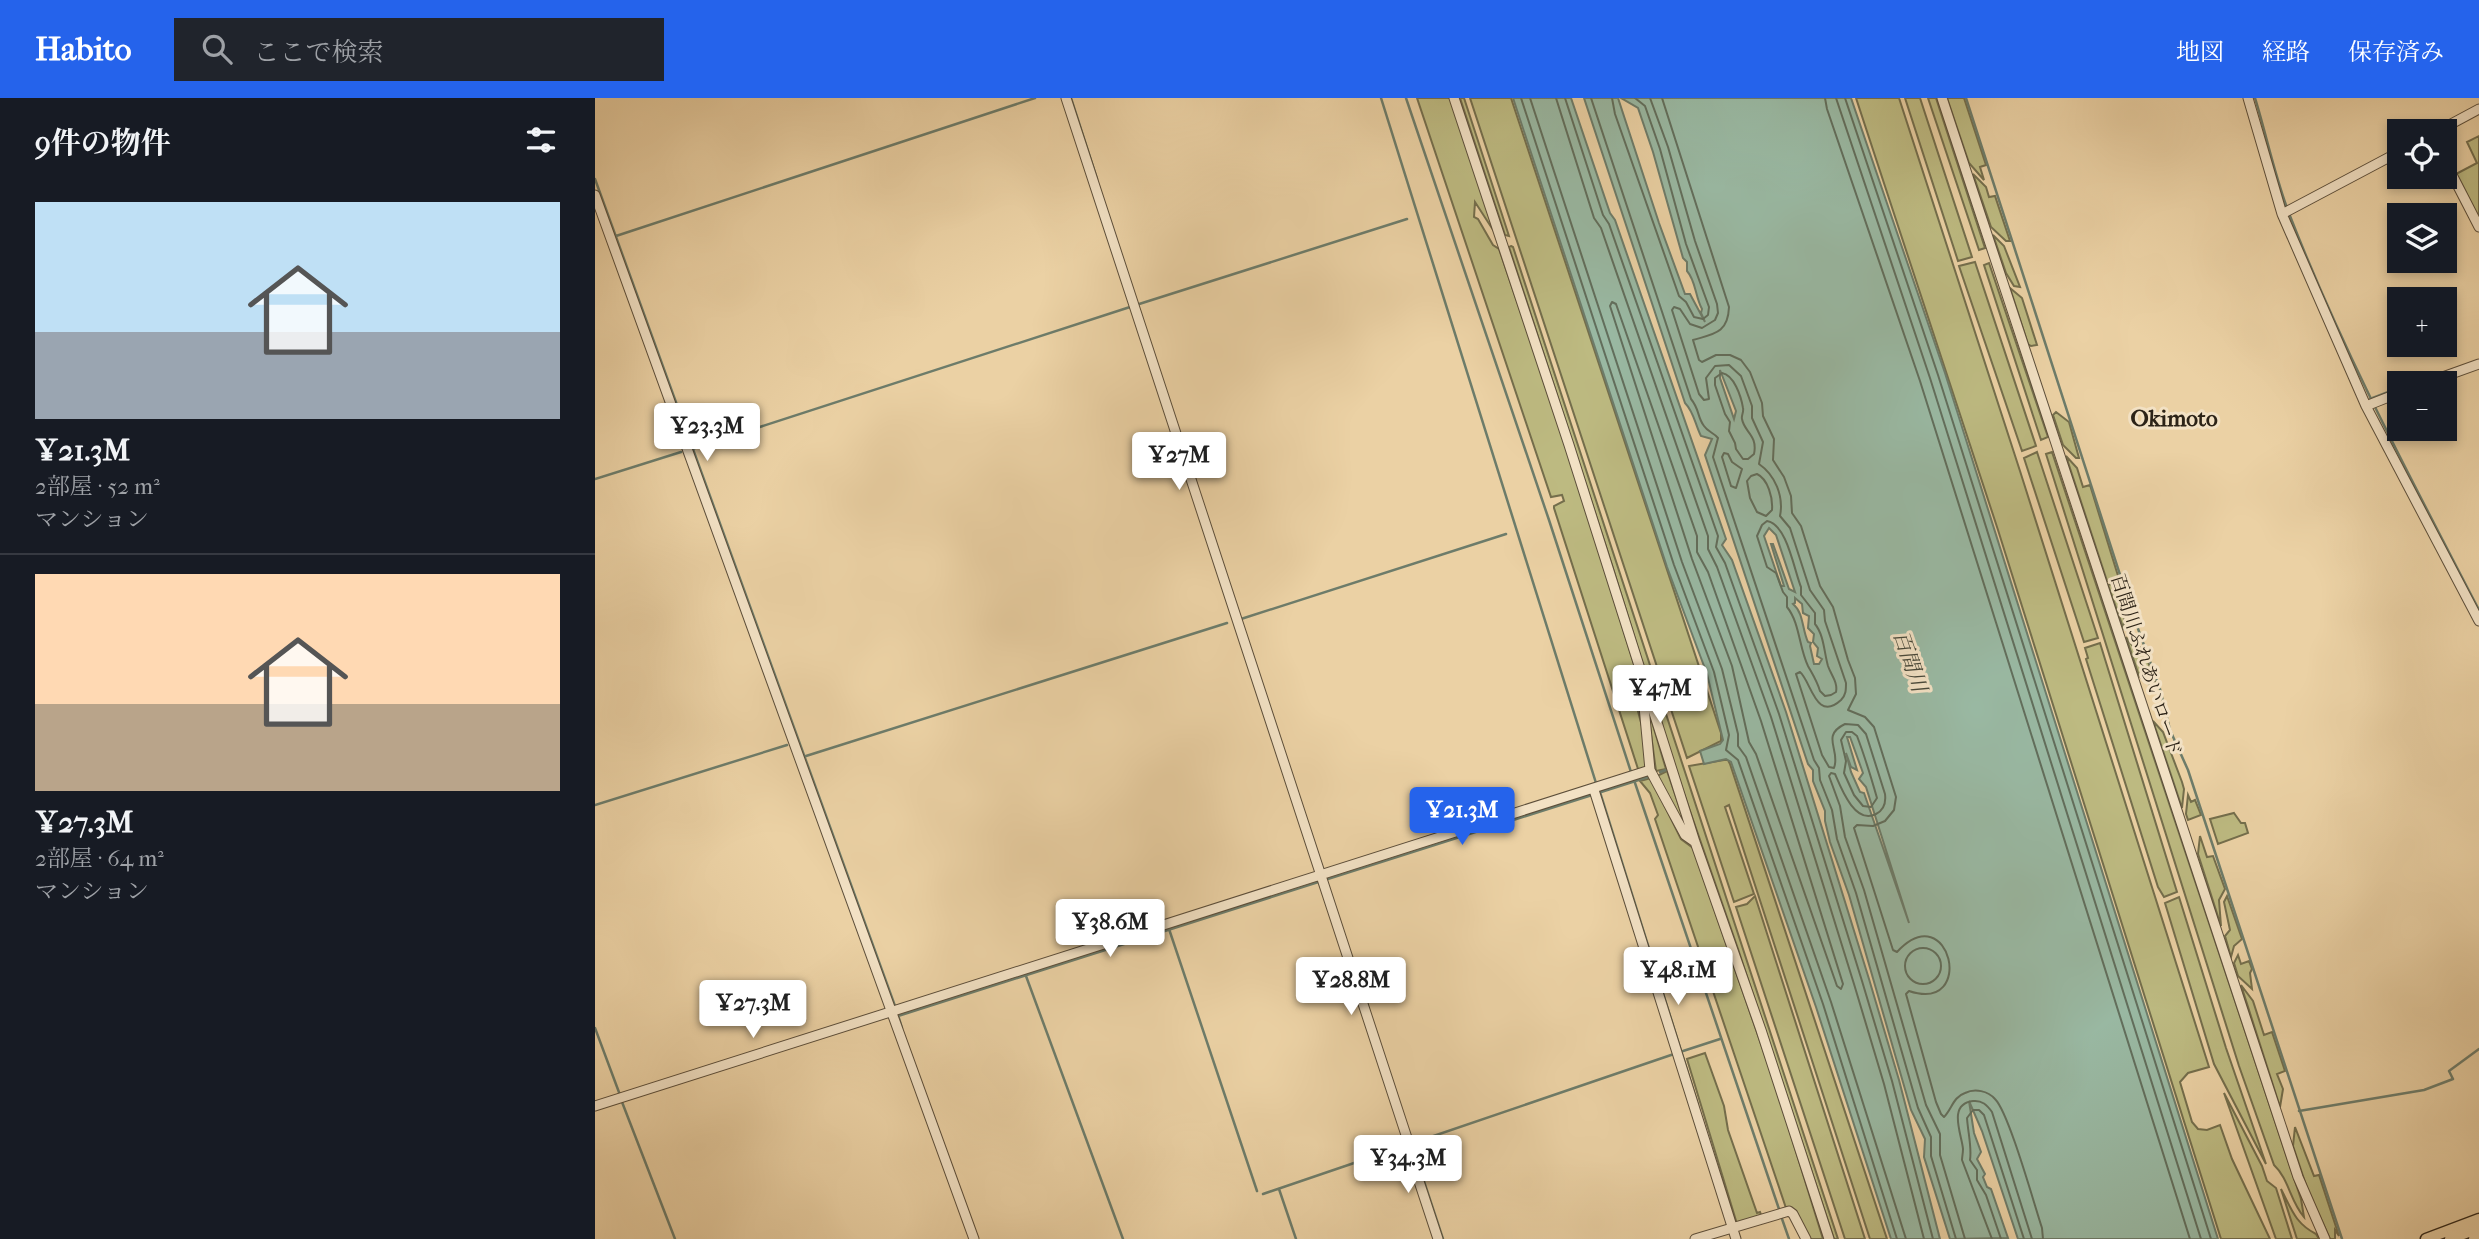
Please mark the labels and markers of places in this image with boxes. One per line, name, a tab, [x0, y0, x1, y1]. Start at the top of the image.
pin: ¥23.3M	[650, 404, 764, 463]
pin: ¥27M	[1138, 432, 1220, 492]
pin: ¥47M	[1619, 666, 1701, 725]
pin: ¥21.3M	[1405, 788, 1519, 847]
pin: ¥38.6M	[1053, 900, 1167, 959]
pin: ¥48.1M	[1621, 948, 1735, 1007]
pin: ¥28.8M	[1294, 958, 1408, 1017]
pin: ¥27.3M	[696, 981, 810, 1040]
pin: ¥34.3M	[1351, 1136, 1465, 1195]

